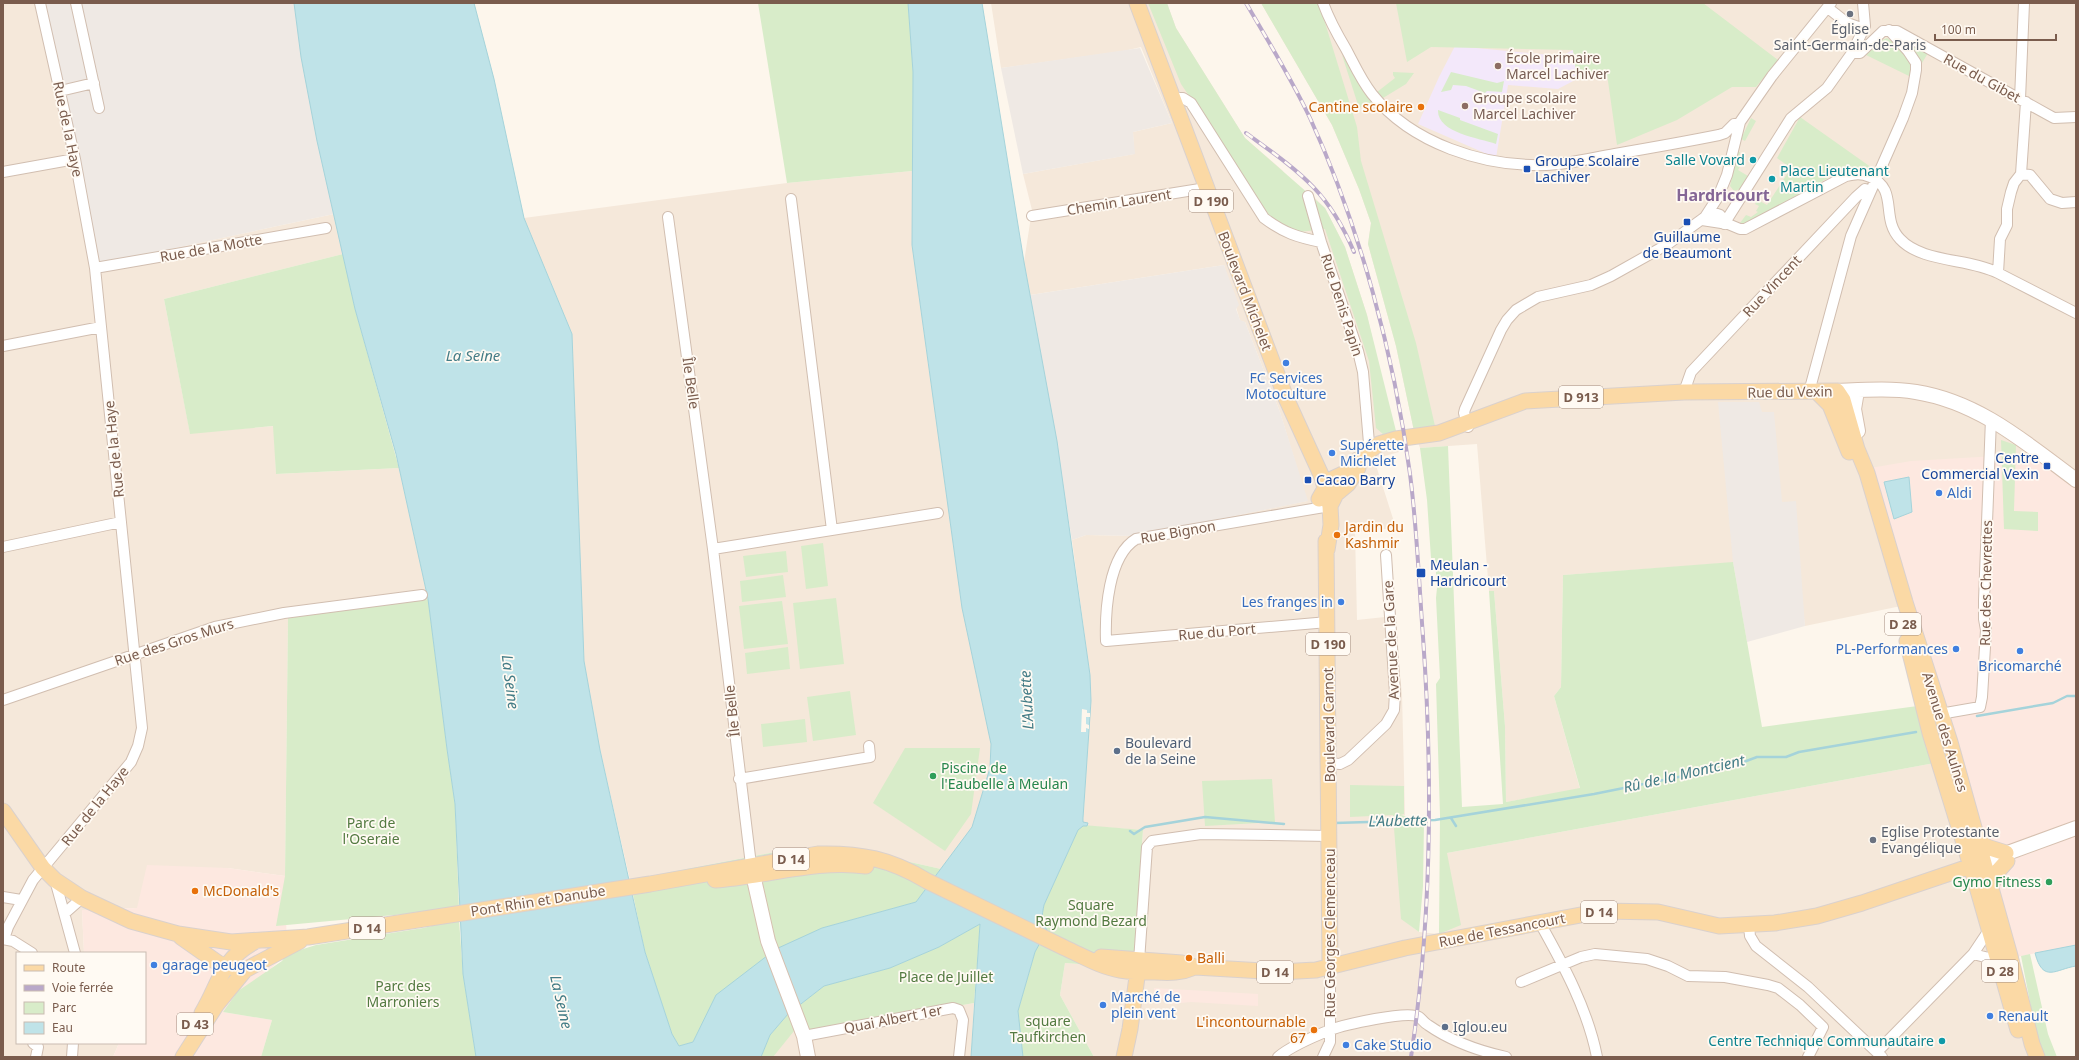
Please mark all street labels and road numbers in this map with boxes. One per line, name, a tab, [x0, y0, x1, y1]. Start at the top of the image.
street label: Rue du Gibet	[1940, 49, 2024, 107]
street label: Rue de la Haye	[49, 79, 88, 179]
street label: Chemin Laurent	[1065, 184, 1172, 219]
road number: D 190	[1189, 190, 1233, 212]
street label: Boulevard Michelet	[1214, 228, 1277, 353]
street label: Rue de la Motte	[158, 229, 264, 266]
street label: Rue Denis Papin	[1317, 251, 1368, 359]
street label: Rue Vincent	[1738, 251, 1805, 321]
street label: Île Belle	[678, 356, 705, 410]
street label: Rue du Vexin	[1747, 381, 1833, 402]
road number: D 913	[1559, 386, 1603, 408]
street label: Rue de la Haye	[99, 400, 128, 498]
street label: Rue Bignon	[1139, 516, 1217, 547]
street label: Rue des Chevrettes	[1975, 520, 1996, 646]
street label: Avenue de la Gare	[1378, 580, 1403, 700]
street label: Rue des Gros Murs	[112, 613, 236, 670]
road number: D 28	[1885, 613, 1921, 635]
street label: Rue du Port	[1177, 619, 1256, 644]
road number: D 190	[1306, 633, 1350, 655]
street label: Boulevard Carnot	[1318, 667, 1339, 783]
street label: Avenue des Aulnes	[1918, 670, 1973, 794]
street label: Île Belle	[719, 684, 744, 738]
street label: Rue de la Haye	[57, 762, 133, 850]
road number: D 14	[773, 848, 809, 870]
street label: Rue Georges Clemenceau	[1320, 848, 1339, 1018]
street label: Pont Rhin et Danube	[469, 880, 607, 921]
road number: D 14	[1581, 901, 1617, 923]
street label: Rue de Tessancourt	[1437, 908, 1567, 951]
road number: D 14	[349, 917, 385, 939]
road number: D 28	[1982, 960, 2018, 982]
road number: D 14	[1257, 961, 1293, 983]
street label: Quai Albert 1er	[842, 1000, 944, 1037]
road number: D 43	[177, 1013, 213, 1035]

